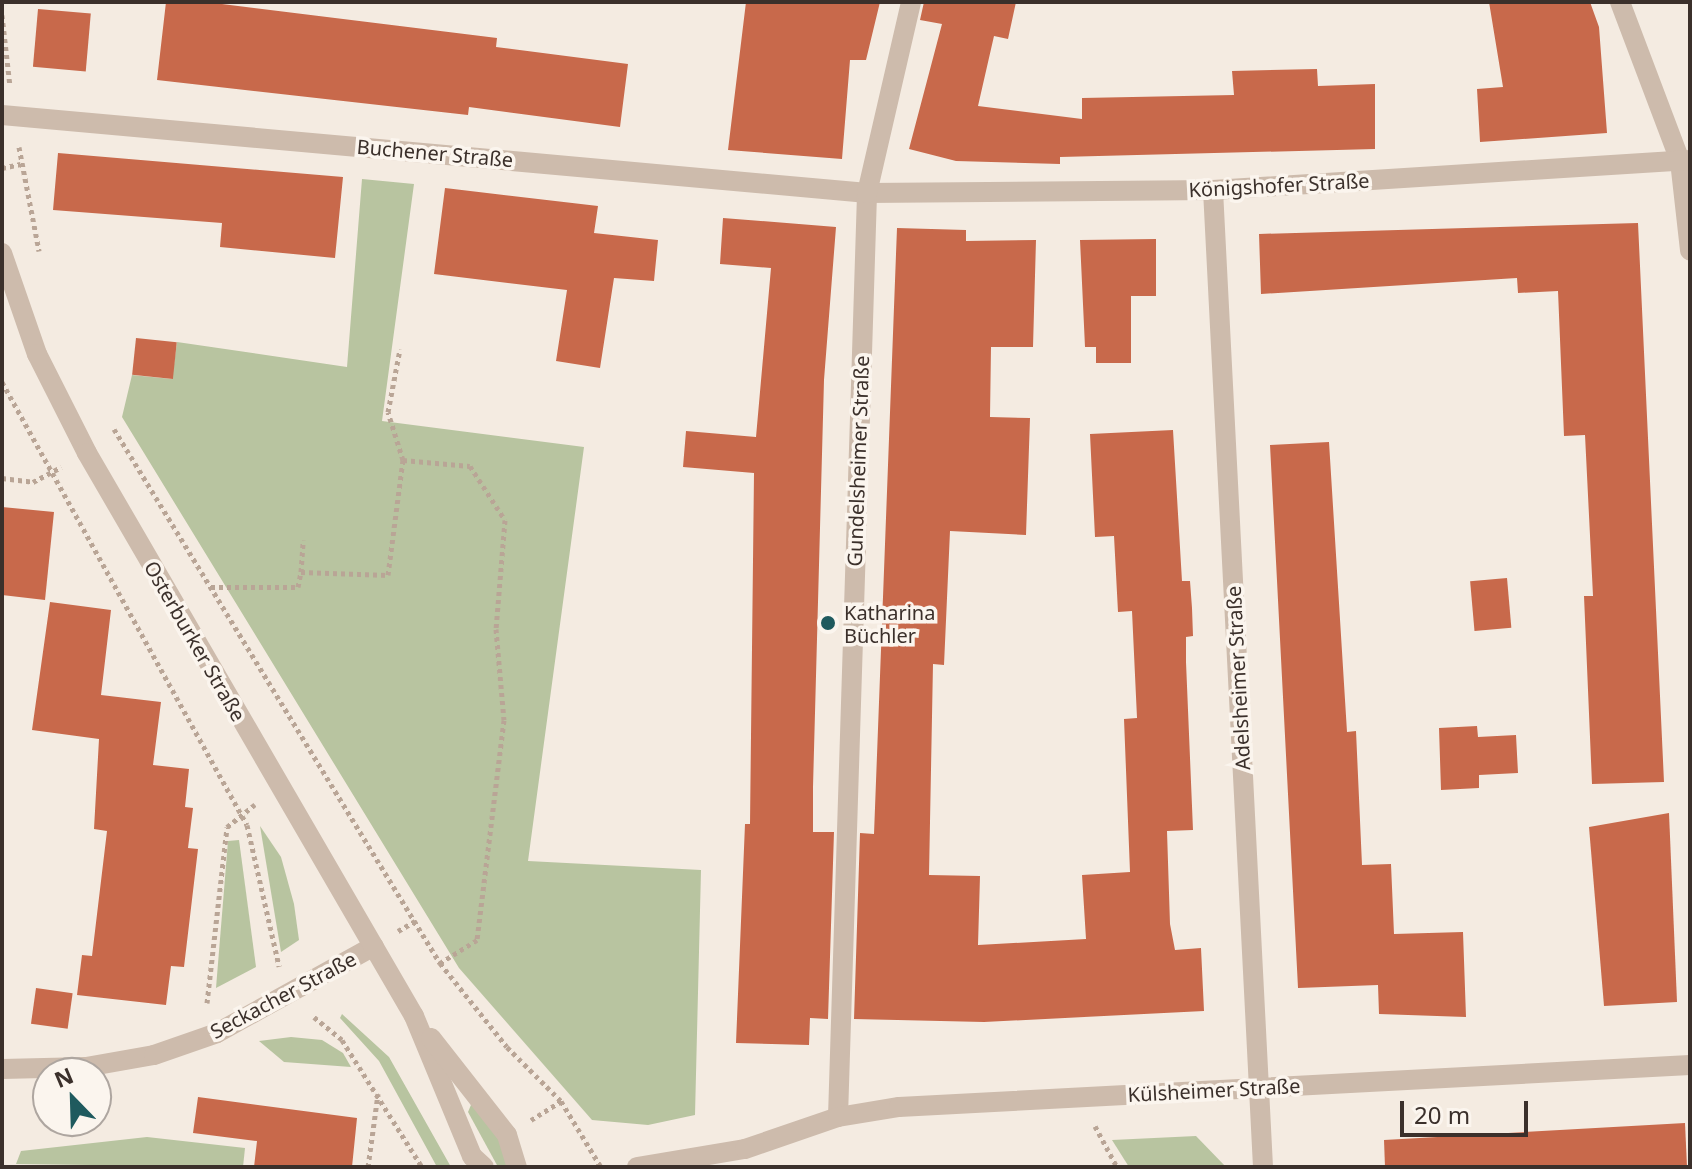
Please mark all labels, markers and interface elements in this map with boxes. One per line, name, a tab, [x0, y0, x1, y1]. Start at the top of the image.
street label: Buchener Straße	[356, 134, 514, 172]
street label: Königshofer Straße	[1188, 168, 1370, 202]
street label: Gundelsheimer Straße	[842, 355, 874, 567]
street label: Osterburker Straße	[139, 556, 251, 726]
street label: Adelsheimer Straße	[1221, 585, 1255, 771]
place label: Katharina Büchler	[844, 600, 935, 647]
marker: Katharina Büchler	[819, 614, 837, 632]
street label: Seckacher Straße	[206, 946, 360, 1044]
north arrow	[32, 1057, 112, 1137]
text: N	[49, 1059, 77, 1094]
street label: Külsheimer Straße	[1127, 1073, 1301, 1107]
scale bar	[1404, 1085, 1532, 1135]
text: 20 m	[1414, 1098, 1470, 1131]

